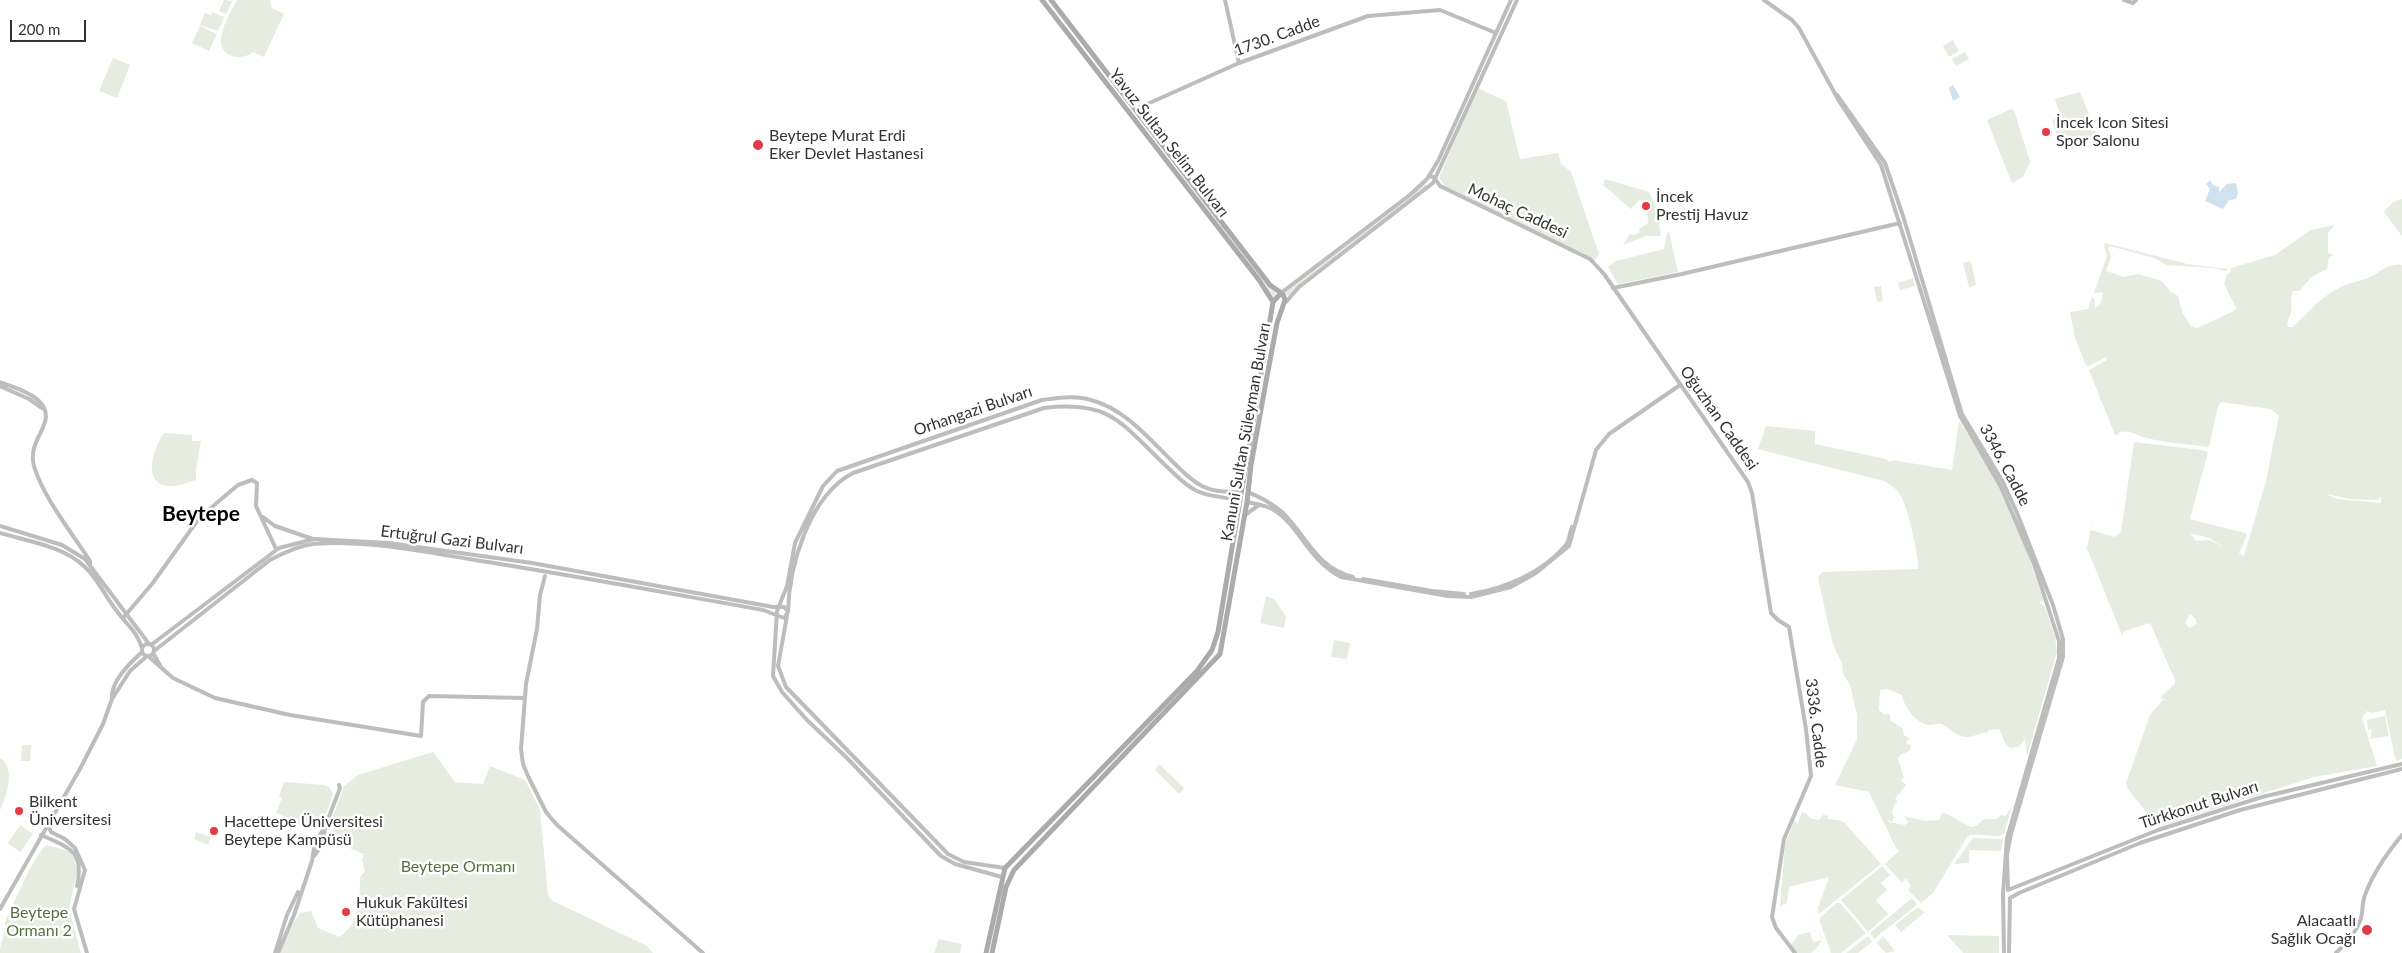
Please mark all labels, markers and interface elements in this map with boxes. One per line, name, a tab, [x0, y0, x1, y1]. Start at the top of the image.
scale bar	[12, 10, 89, 42]
street label: 1730. Cadde	[1231, 12, 1323, 60]
text: 200 m	[18, 20, 60, 38]
street label: Yavuz Sultan Selim Bulvarı	[1105, 65, 1233, 221]
place label: İncek Icon Sitesi Spor Salonu	[2056, 113, 2169, 151]
place label: Beytepe Murat Erdi Eker Devlet Hastanesi	[769, 126, 923, 164]
marker: İncek Icon Sitesi Spor Salonu	[2040, 126, 2052, 138]
marker: Beytepe Murat Erdi Eker Devlet Hastanesi	[751, 138, 765, 152]
street label: Mohaç Caddesi	[1465, 179, 1571, 243]
place label: İncek Prestij Havuz	[1656, 187, 1748, 225]
marker: İncek Prestij Havuz	[1640, 200, 1652, 212]
street label: Kanuni Sultan Süleyman Bulvarı	[1217, 321, 1275, 543]
street label: Oğuzhan Caddesi	[1676, 362, 1762, 474]
street label: Orhangazi Bulvarı	[911, 382, 1035, 440]
street label: 3346. Cadde	[1975, 421, 2035, 509]
district label: Beytepe	[162, 501, 240, 527]
street label: Ertuğrul Gazi Bulvarı	[379, 522, 525, 558]
street label: 3336. Cadde	[1801, 677, 1831, 769]
street label: Türkkonut Bulvarı	[2137, 777, 2261, 833]
place label: Bilkent Üniversitesi	[29, 792, 111, 830]
marker: Bilkent Üniversitesi	[13, 805, 25, 817]
place label: Hacettepe Üniversitesi Beytepe Kampüsü	[224, 812, 383, 850]
marker: Hacettepe Üniversitesi Beytepe Kampüsü	[208, 825, 220, 837]
park label: Beytepe Ormanı	[401, 857, 515, 877]
place label: Hukuk Fakültesi Kütüphanesi	[356, 893, 468, 931]
park label: Beytepe Ormanı 2	[6, 903, 72, 941]
marker: Hukuk Fakültesi Kütüphanesi	[340, 906, 352, 918]
place label: Alacaatlı Sağlık Ocağı	[2271, 911, 2356, 949]
marker: Alacaatlı Sağlık Ocağı	[2360, 923, 2374, 937]

